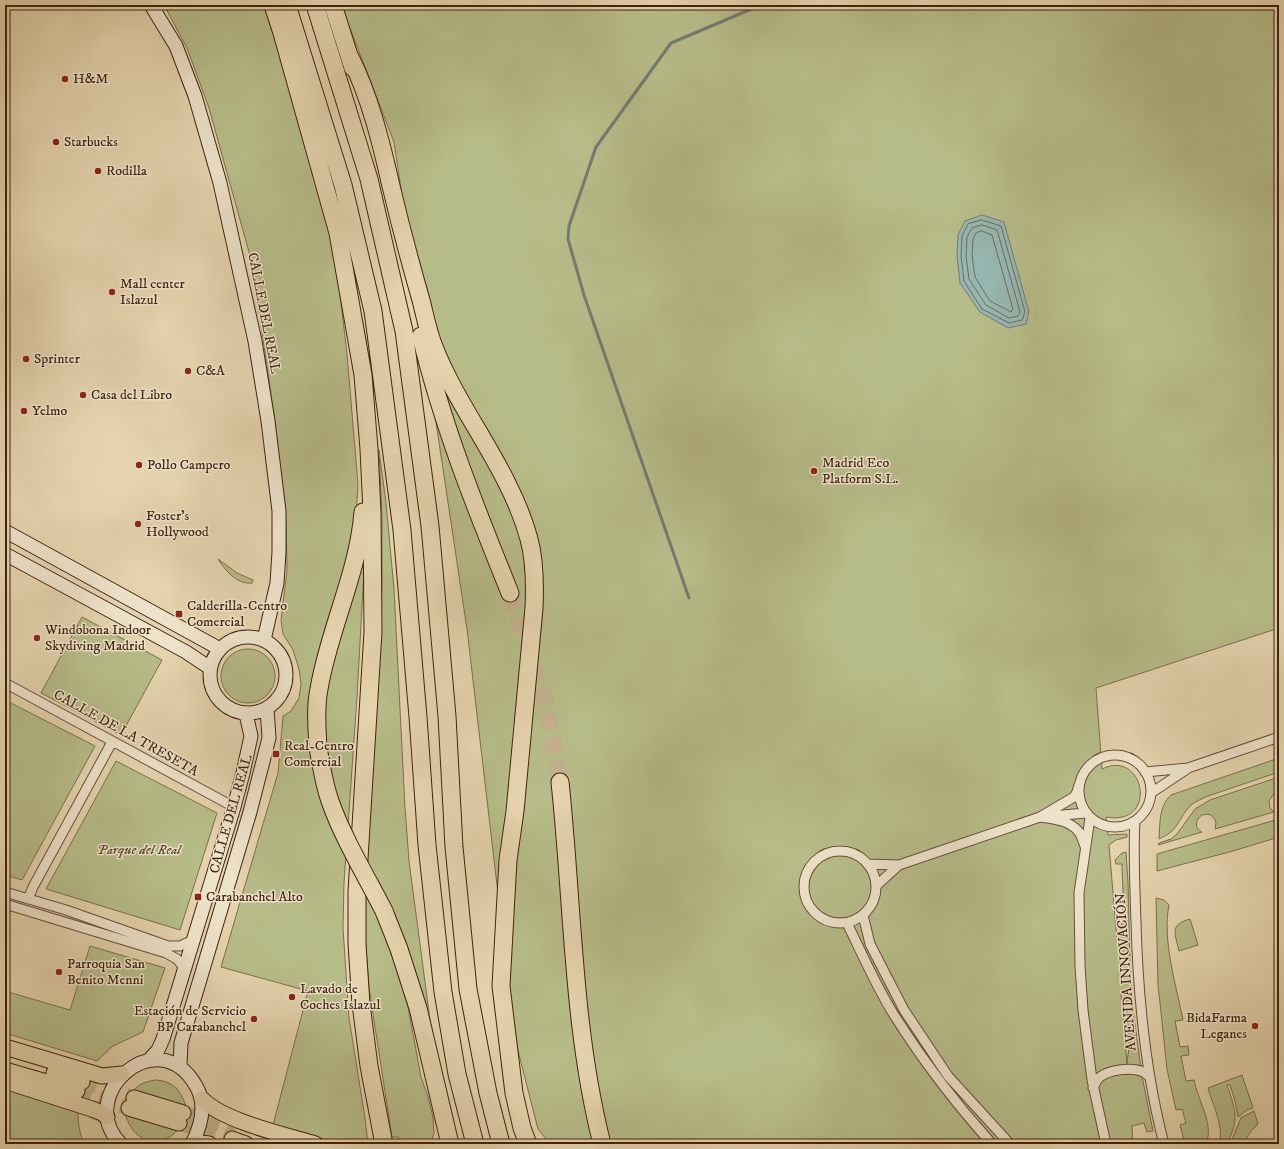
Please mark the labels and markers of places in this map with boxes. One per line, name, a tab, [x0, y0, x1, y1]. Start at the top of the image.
place label: H&M	[73, 70, 109, 88]
marker: H&M	[60, 74, 70, 84]
place label: Starbucks	[64, 133, 118, 151]
marker: Starbucks	[51, 137, 61, 147]
place label: Rodilla	[106, 162, 147, 180]
marker: Rodilla	[93, 166, 103, 176]
place label: Mall center Islazul	[120, 275, 186, 309]
marker: Mall center Islazul	[107, 287, 117, 297]
place label: Sprinter	[34, 350, 81, 368]
marker: Sprinter	[21, 354, 31, 364]
place label: C&A	[196, 362, 226, 380]
marker: C&A	[183, 366, 193, 376]
place label: Casa del Libro	[91, 386, 172, 404]
marker: Casa del Libro	[78, 390, 88, 400]
place label: Yelmo	[32, 402, 67, 420]
marker: Yelmo	[19, 406, 29, 416]
place label: Madrid Eco Platform S.L.	[822, 454, 899, 488]
place label: Pollo Campero	[147, 456, 231, 474]
marker: Pollo Campero	[134, 460, 144, 470]
marker: Madrid Eco Platform S.L.	[809, 466, 819, 476]
place label: Foster's Hollywood	[146, 507, 209, 541]
marker: Foster's Hollywood	[133, 519, 143, 529]
place label: Calderilla-Centro Comercial	[187, 597, 287, 631]
marker: Calderilla-Centro Comercial	[174, 609, 184, 619]
place label: Windobona Indoor Skydiving Madrid	[44, 621, 152, 655]
marker: Windobona Indoor Skydiving Madrid	[32, 633, 42, 643]
place label: Real-Centro Comercial	[284, 737, 354, 771]
marker: Real-Centro Comercial	[271, 749, 281, 759]
place label: Carabanchel Alto	[206, 888, 303, 906]
marker: Carabanchel Alto	[193, 892, 203, 902]
place label: Parroquia San Benito Menni	[67, 955, 146, 989]
marker: Parroquia San Benito Menni	[54, 967, 64, 977]
place label: Lavado de Coches Islazul	[300, 980, 381, 1014]
marker: Lavado de Coches Islazul	[287, 992, 297, 1002]
place label: Estación de Servicio BP Carabanchel	[134, 1002, 247, 1036]
place label: BidaFarma Leganes	[1186, 1009, 1247, 1043]
marker: Estación de Servicio BP Carabanchel	[249, 1014, 259, 1024]
marker: BidaFarma Leganes	[1250, 1021, 1260, 1031]

